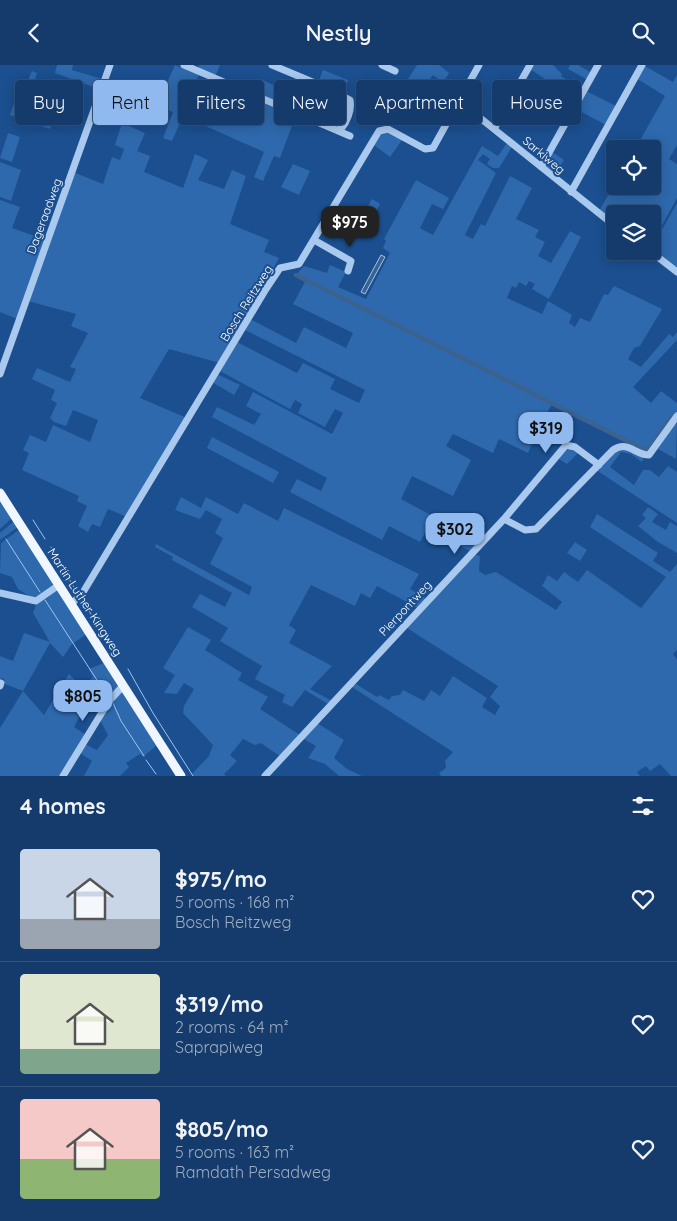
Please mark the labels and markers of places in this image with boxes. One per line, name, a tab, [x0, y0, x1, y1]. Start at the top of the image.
pin: $975	[320, 205, 380, 248]
pin: $319	[516, 411, 576, 454]
pin: $302	[425, 513, 485, 555]
pin: $805	[53, 679, 113, 722]

